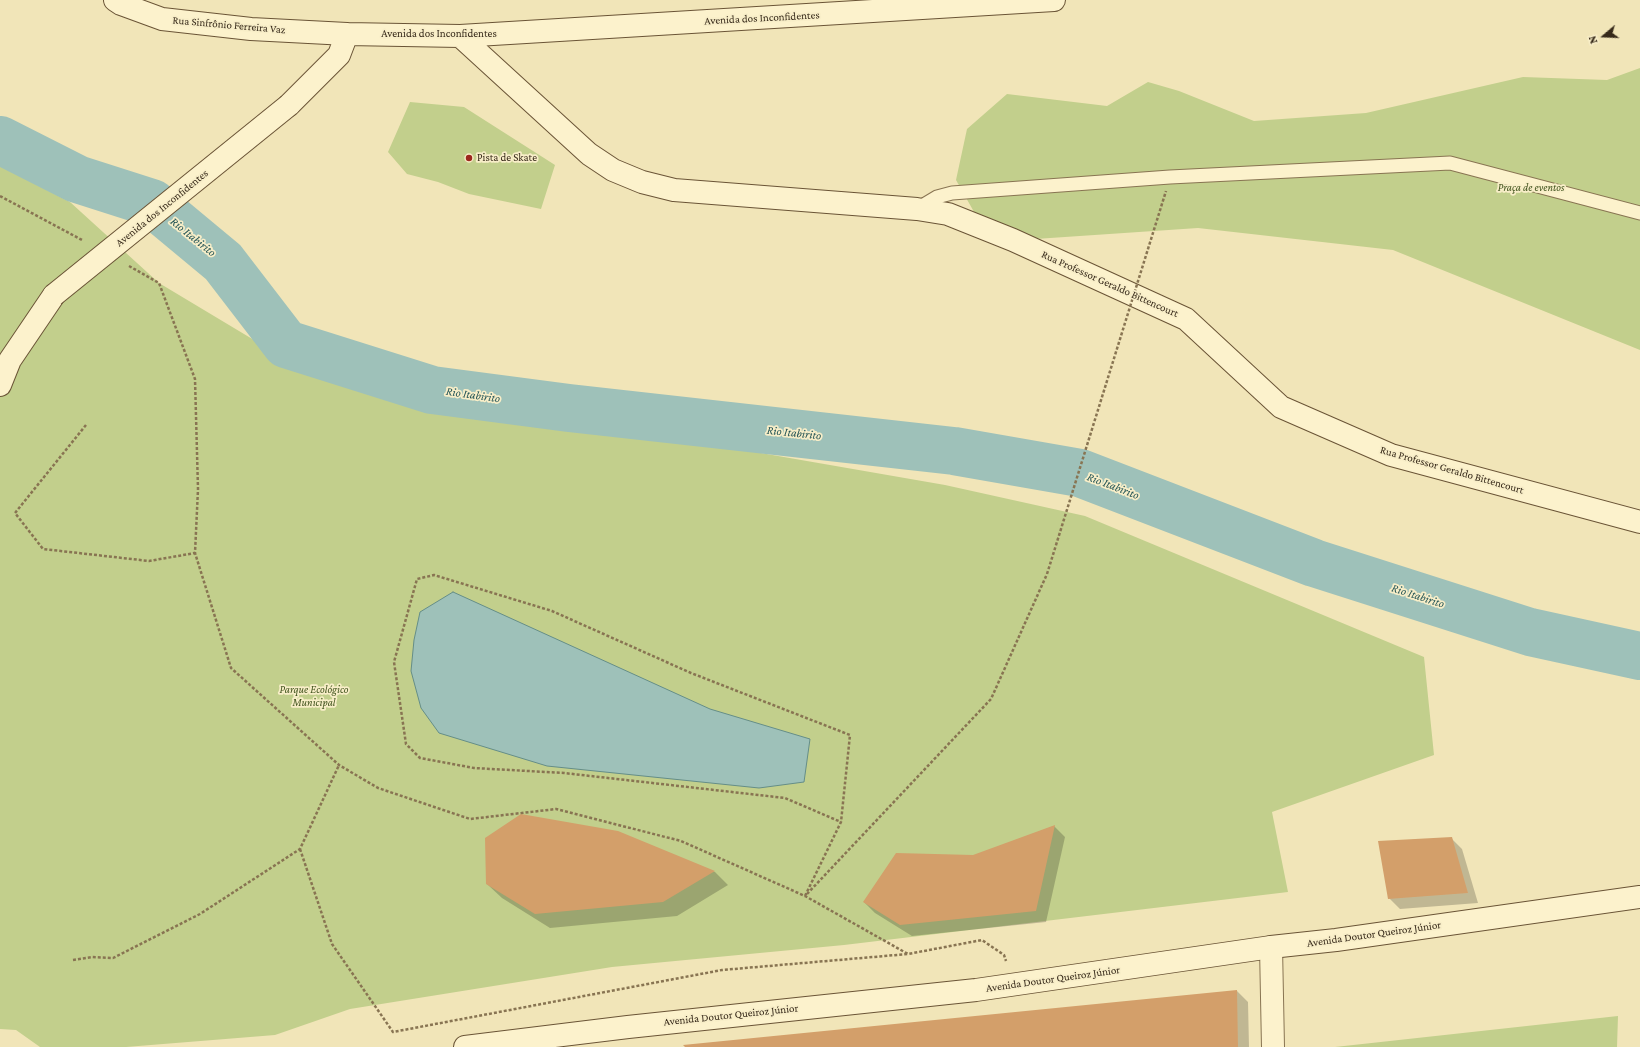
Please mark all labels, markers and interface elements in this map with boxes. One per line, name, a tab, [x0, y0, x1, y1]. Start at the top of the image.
street label: Avenida dos Inconfidentes	[704, 8, 820, 28]
street label: Rua Sinfrônio Ferreira Vaz	[172, 13, 286, 37]
north arrow	[1584, 16, 1624, 56]
street label: Avenida dos Inconfidentes	[381, 27, 497, 41]
text: N	[1586, 34, 1600, 45]
place label: Pista de Skate	[477, 151, 537, 165]
marker: Pista de Skate	[464, 153, 474, 163]
street label: Avenida dos Inconfidentes	[113, 167, 211, 249]
park label: Praça de eventos	[1498, 181, 1564, 195]
water label: Rio Itabirito	[167, 214, 219, 260]
street label: Rua Professor Geraldo Bittencourt	[1039, 248, 1181, 320]
water label: Rio Itabirito	[445, 384, 501, 406]
water label: Rio Itabirito	[766, 423, 822, 443]
street label: Rua Professor Geraldo Bittencourt	[1379, 443, 1525, 497]
water label: Rio Itabirito	[1085, 469, 1141, 503]
water label: Rio Itabirito	[1390, 581, 1446, 611]
park label: Parque Ecológico Municipal	[279, 683, 349, 709]
street label: Avenida Doutor Queiroz Júnior	[1306, 918, 1442, 950]
street label: Avenida Doutor Queiroz Júnior	[985, 963, 1121, 995]
street label: Avenida Doutor Queiroz Júnior	[663, 1001, 799, 1029]

